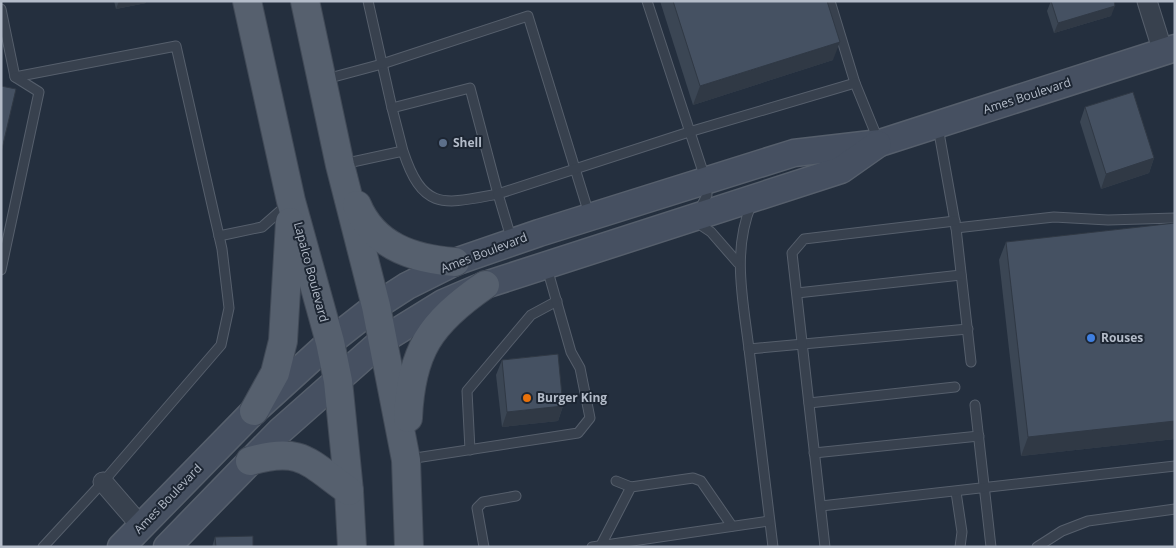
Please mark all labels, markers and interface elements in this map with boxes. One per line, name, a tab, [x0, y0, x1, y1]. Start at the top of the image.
street label: Ames Boulevard	[981, 73, 1073, 118]
place label: Shell	[453, 134, 482, 151]
marker: Shell	[437, 137, 449, 149]
street label: Lapalco Boulevard	[290, 220, 333, 324]
street label: Ames Boulevard	[438, 228, 529, 277]
place label: Rouses	[1101, 329, 1143, 346]
marker: Rouses	[1085, 332, 1097, 344]
place label: Burger King	[537, 389, 607, 406]
marker: Burger King	[521, 392, 533, 404]
street label: Ames Boulevard	[130, 460, 205, 537]

